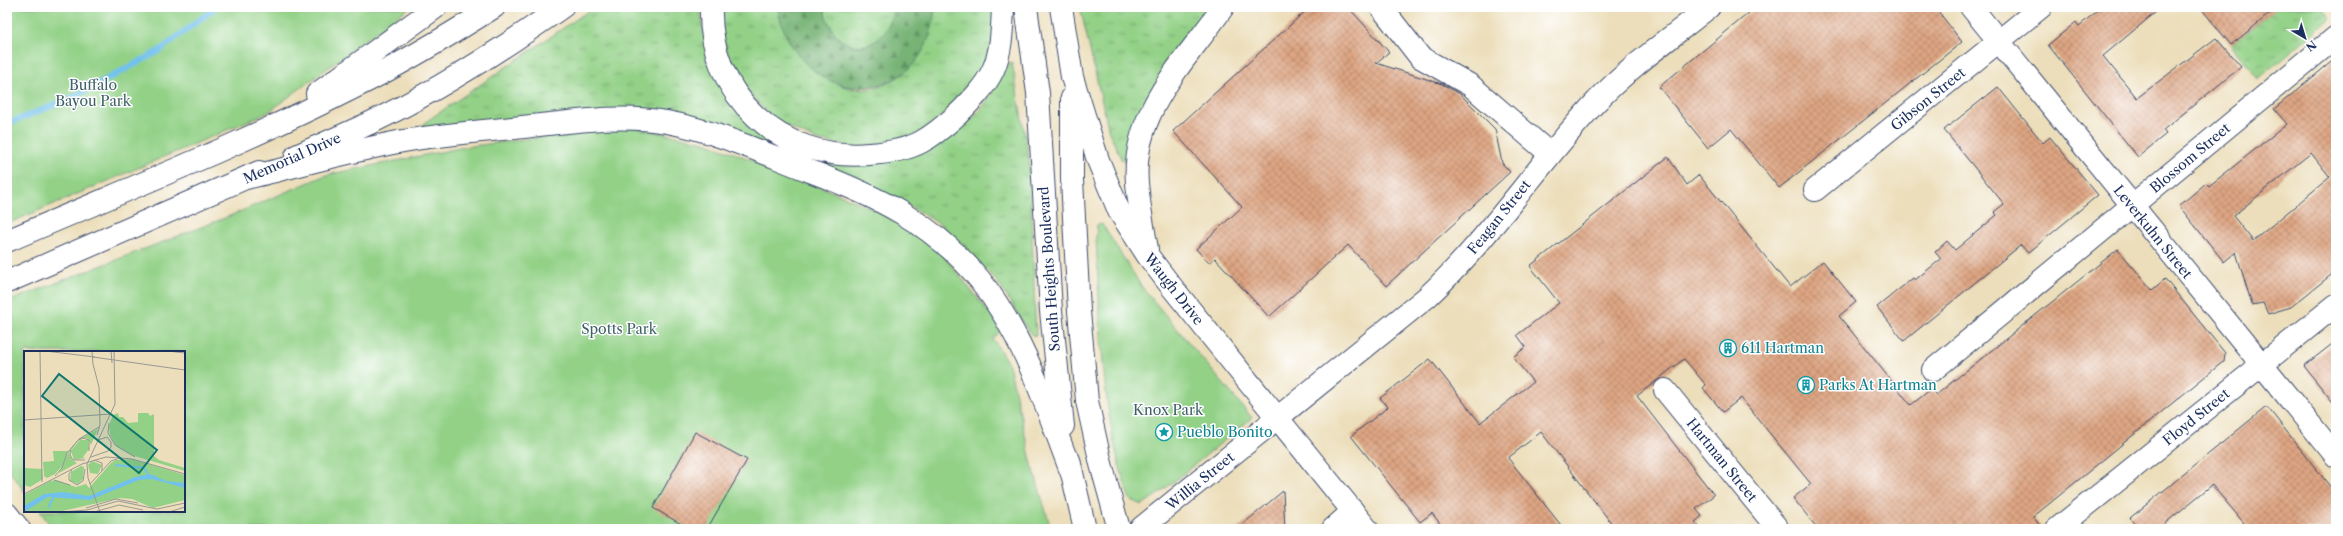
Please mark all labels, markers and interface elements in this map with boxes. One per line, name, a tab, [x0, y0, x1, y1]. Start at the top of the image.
north arrow	[2285, 18, 2325, 58]
text: N	[2303, 37, 2319, 55]
street label: Gibson Street	[1887, 63, 1969, 135]
park label: Buffalo Bayou Park	[55, 76, 132, 110]
street label: Blossom Street	[2146, 119, 2234, 197]
street label: Memorial Drive	[240, 128, 344, 188]
street label: Feagan Street	[1463, 176, 1535, 258]
street label: Leverkuhn Street	[2110, 182, 2196, 283]
street label: South Heights Boulevard	[1034, 185, 1064, 352]
street label: Waugh Drive	[1140, 249, 1208, 329]
park label: Spotts Park	[581, 320, 658, 338]
building icon: 611 Hartman	[1718, 338, 1738, 358]
place label: 611 Hartman	[1741, 339, 1824, 357]
inset map	[24, 351, 185, 512]
building icon: Parks At Hartman	[1796, 375, 1816, 395]
place label: Parks At Hartman	[1819, 376, 1937, 394]
street label: Floyd Street	[2159, 385, 2233, 449]
park label: Knox Park	[1133, 401, 1204, 419]
street label: Hartman Street	[1683, 414, 1761, 506]
place icon: Pueblo Bonito	[1154, 422, 1174, 442]
place label: Pueblo Bonito	[1177, 423, 1273, 441]
street label: Willia Street	[1161, 448, 1238, 515]

